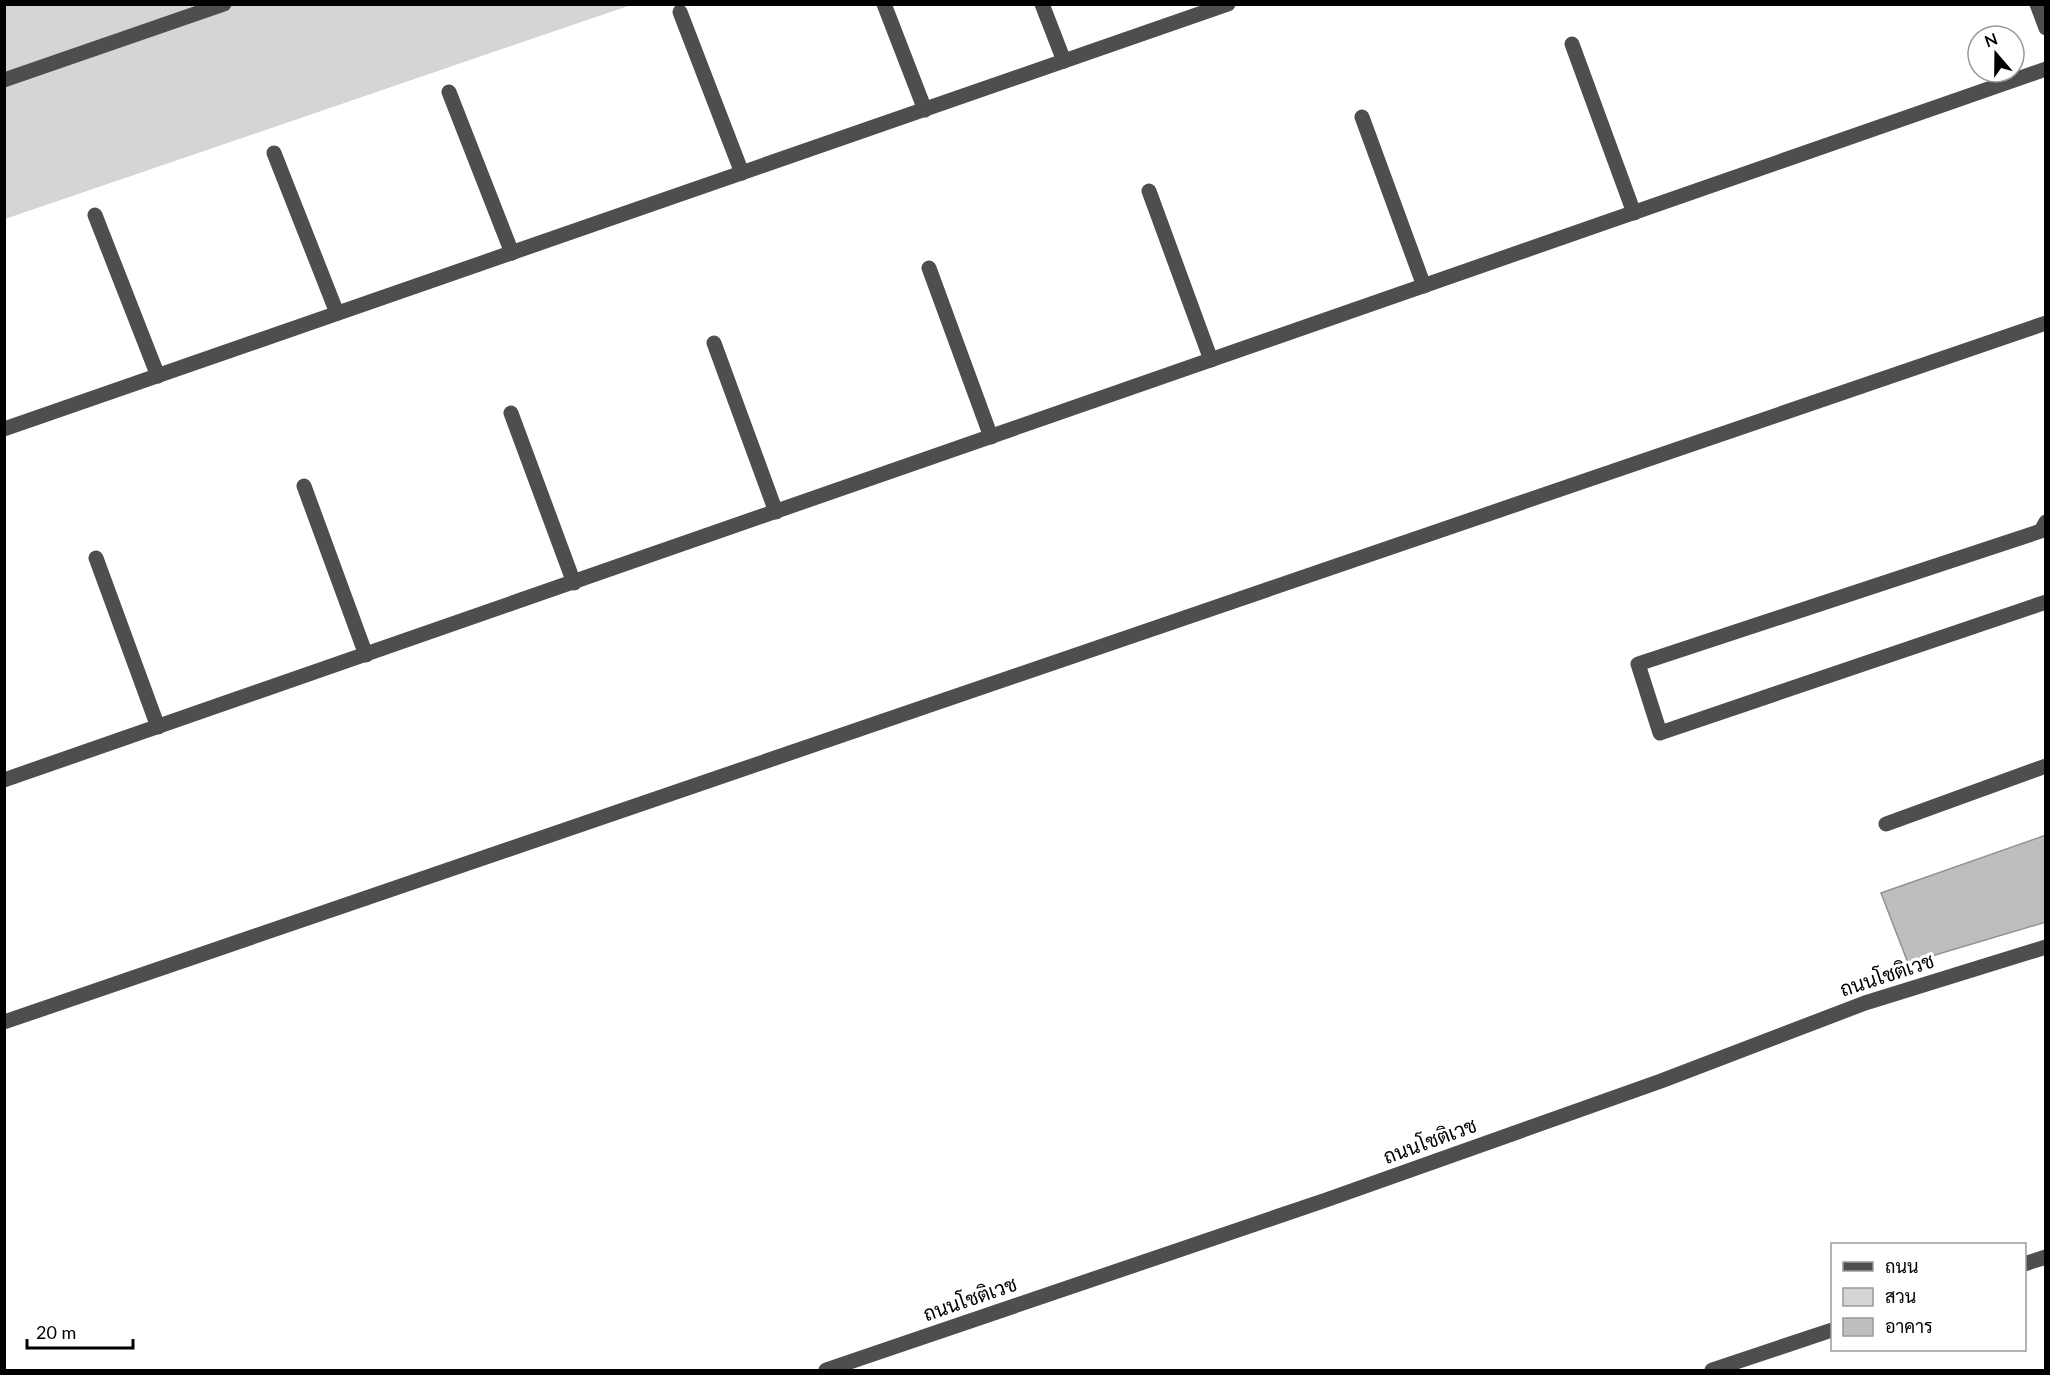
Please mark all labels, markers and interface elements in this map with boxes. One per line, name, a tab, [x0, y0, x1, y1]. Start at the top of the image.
north arrow	[1966, 24, 2026, 84]
text: N	[1982, 28, 2000, 50]
street label: ถนนโชติเวช	[1837, 948, 1937, 1001]
street label: ถนนโชติเวช	[1380, 1112, 1480, 1168]
legend	[1831, 1243, 2026, 1351]
text: ถนน	[1885, 1255, 1918, 1277]
street label: ถนนโชติเวช	[920, 1271, 1020, 1325]
text: สวน	[1885, 1285, 1916, 1307]
scale bar	[27, 1312, 134, 1350]
text: อาคาร	[1885, 1315, 1933, 1337]
text: 20 m	[36, 1321, 76, 1343]

